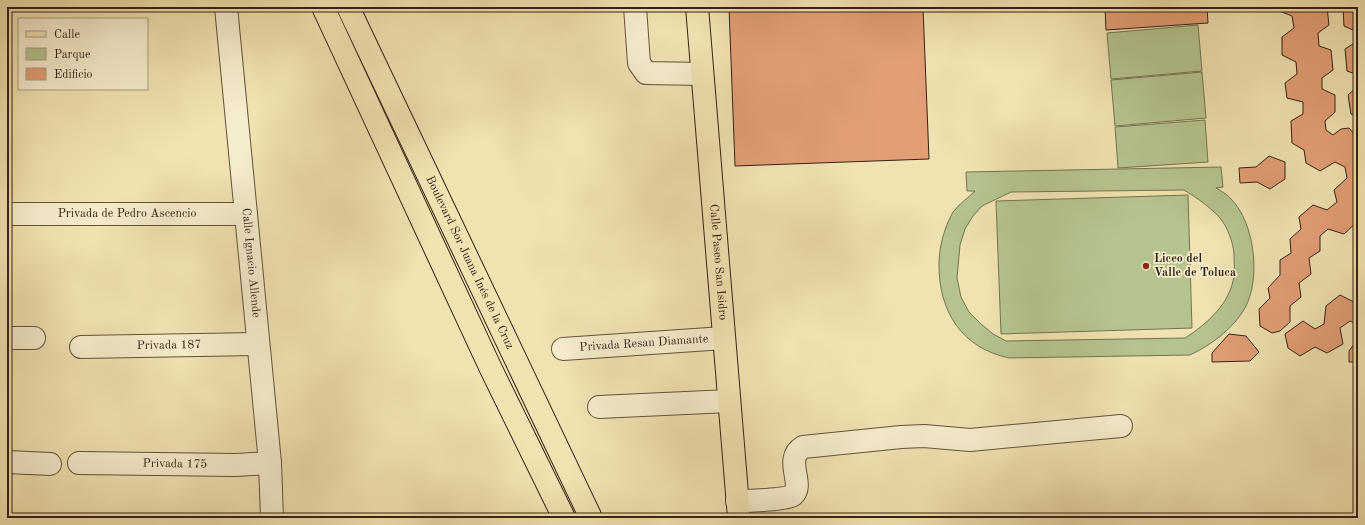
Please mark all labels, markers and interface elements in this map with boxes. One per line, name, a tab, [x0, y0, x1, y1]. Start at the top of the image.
legend	[18, 18, 148, 90]
text: Calle	[54, 29, 80, 41]
text: Parque	[54, 49, 91, 61]
text: Edificio	[54, 69, 93, 81]
street label: Boulevard Sor Juana Inés de la Cruz	[423, 174, 516, 351]
street label: Calle Paseo San Isidro	[707, 204, 729, 321]
street label: Calle Ignacio Allende	[239, 207, 262, 319]
street label: Privada de Pedro Ascencio	[58, 208, 196, 220]
place label: Liceo del Valle de Toluca	[1154, 253, 1236, 279]
marker: Liceo del Valle de Toluca	[1141, 261, 1151, 271]
street label: Privada Resan Diamante	[579, 333, 709, 354]
street label: Privada 187	[137, 339, 201, 352]
street label: Privada 175	[143, 458, 207, 471]

